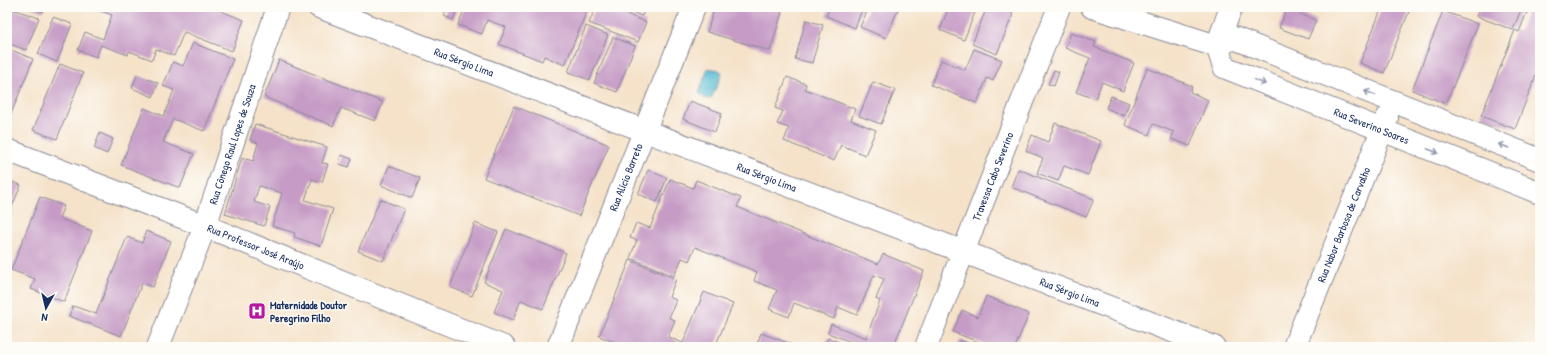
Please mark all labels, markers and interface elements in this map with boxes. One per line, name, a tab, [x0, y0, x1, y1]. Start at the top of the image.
street label: Rua Sérgio Lima	[432, 44, 496, 80]
one-way arrow	[1253, 78, 1265, 86]
street label: Rua Cônego Raul Lopes de Souza	[206, 82, 259, 206]
one-way arrow	[1364, 88, 1376, 96]
street label: Rua Severino Soares	[1332, 105, 1411, 147]
street label: Travessa Cabo Severino	[969, 130, 1017, 223]
street label: Rua Alício Barreto	[606, 141, 646, 213]
one-way arrow	[1498, 141, 1510, 149]
one-way arrow	[1426, 147, 1438, 155]
street label: Rua Sérgio Lima	[735, 159, 799, 195]
street label: Rua Nabor Barbosa de Carvalho	[1314, 165, 1373, 284]
street label: Rua Professor José Araújo	[205, 221, 307, 273]
street label: Rua Sérgio Lima	[1038, 274, 1102, 310]
north arrow	[26, 288, 66, 328]
place label: Maternidade Doutor Peregrino Filho	[270, 298, 348, 326]
hospital icon: Maternidade Doutor Peregrino Filho	[247, 301, 267, 321]
text: N	[41, 311, 48, 325]

